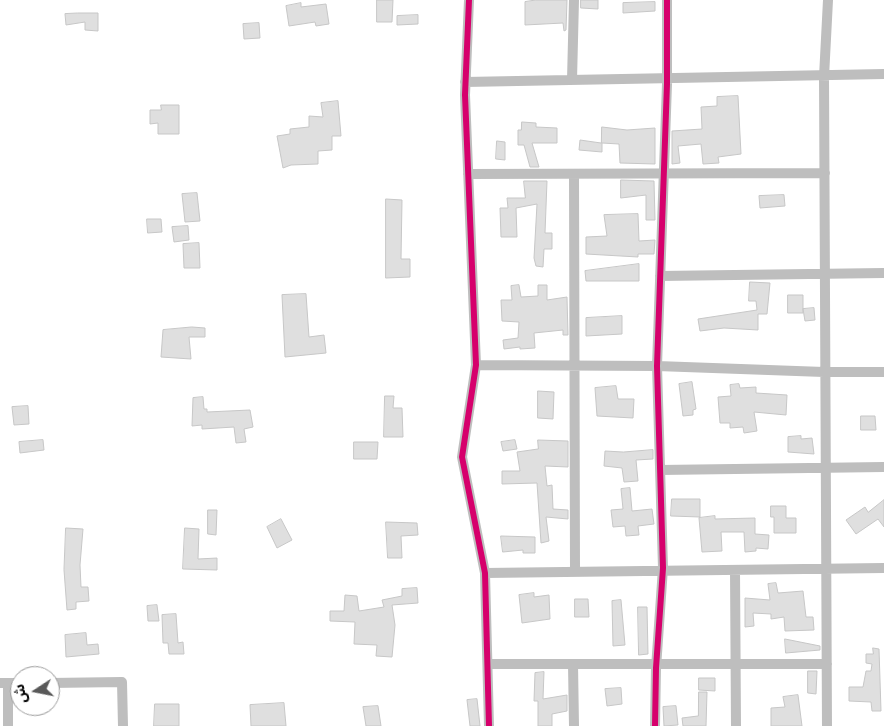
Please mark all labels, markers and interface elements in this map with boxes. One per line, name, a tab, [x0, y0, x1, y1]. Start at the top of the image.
north arrow	[10, 666, 60, 716]
text: ش	[11, 683, 31, 705]

